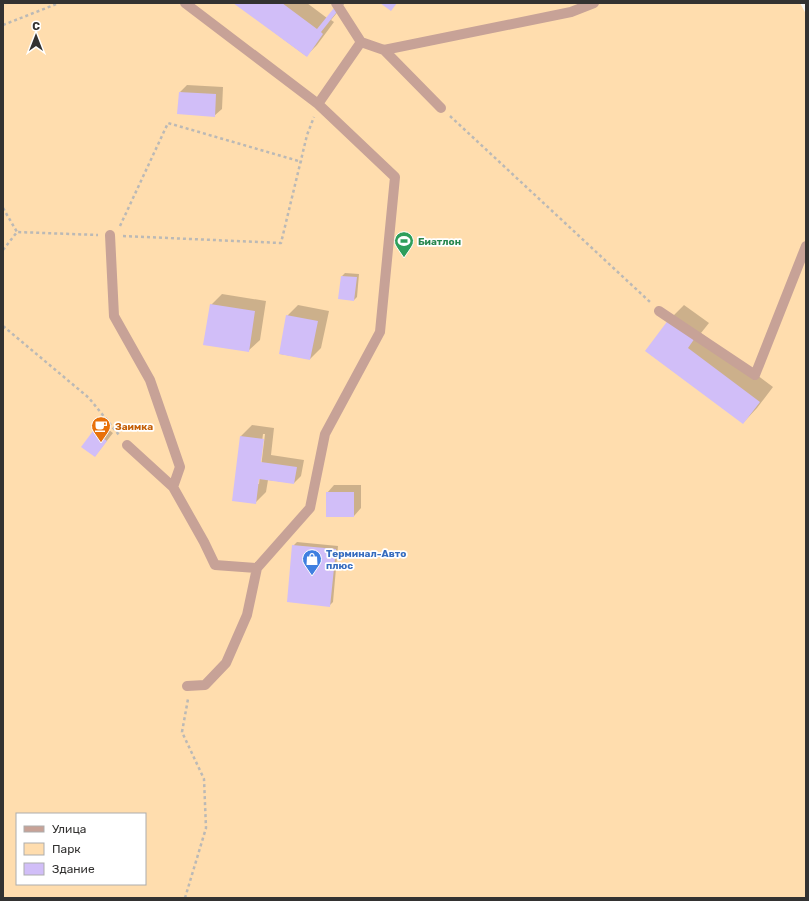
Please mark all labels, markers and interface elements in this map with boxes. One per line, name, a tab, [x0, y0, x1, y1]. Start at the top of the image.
north arrow	[16, 16, 56, 56]
text: С	[32, 20, 40, 33]
sports icon: Биатлон	[393, 230, 415, 258]
place label: Биатлон	[418, 236, 461, 248]
cafe icon: Заимка	[90, 415, 112, 443]
place label: Заимка	[115, 421, 153, 433]
shop icon: Терминал-Авто плюс	[301, 548, 323, 576]
place label: Терминал-Авто плюс	[326, 548, 406, 572]
legend	[16, 813, 146, 885]
text: Улица	[52, 822, 86, 836]
text: Парк	[52, 842, 81, 856]
text: Здание	[52, 862, 95, 876]

